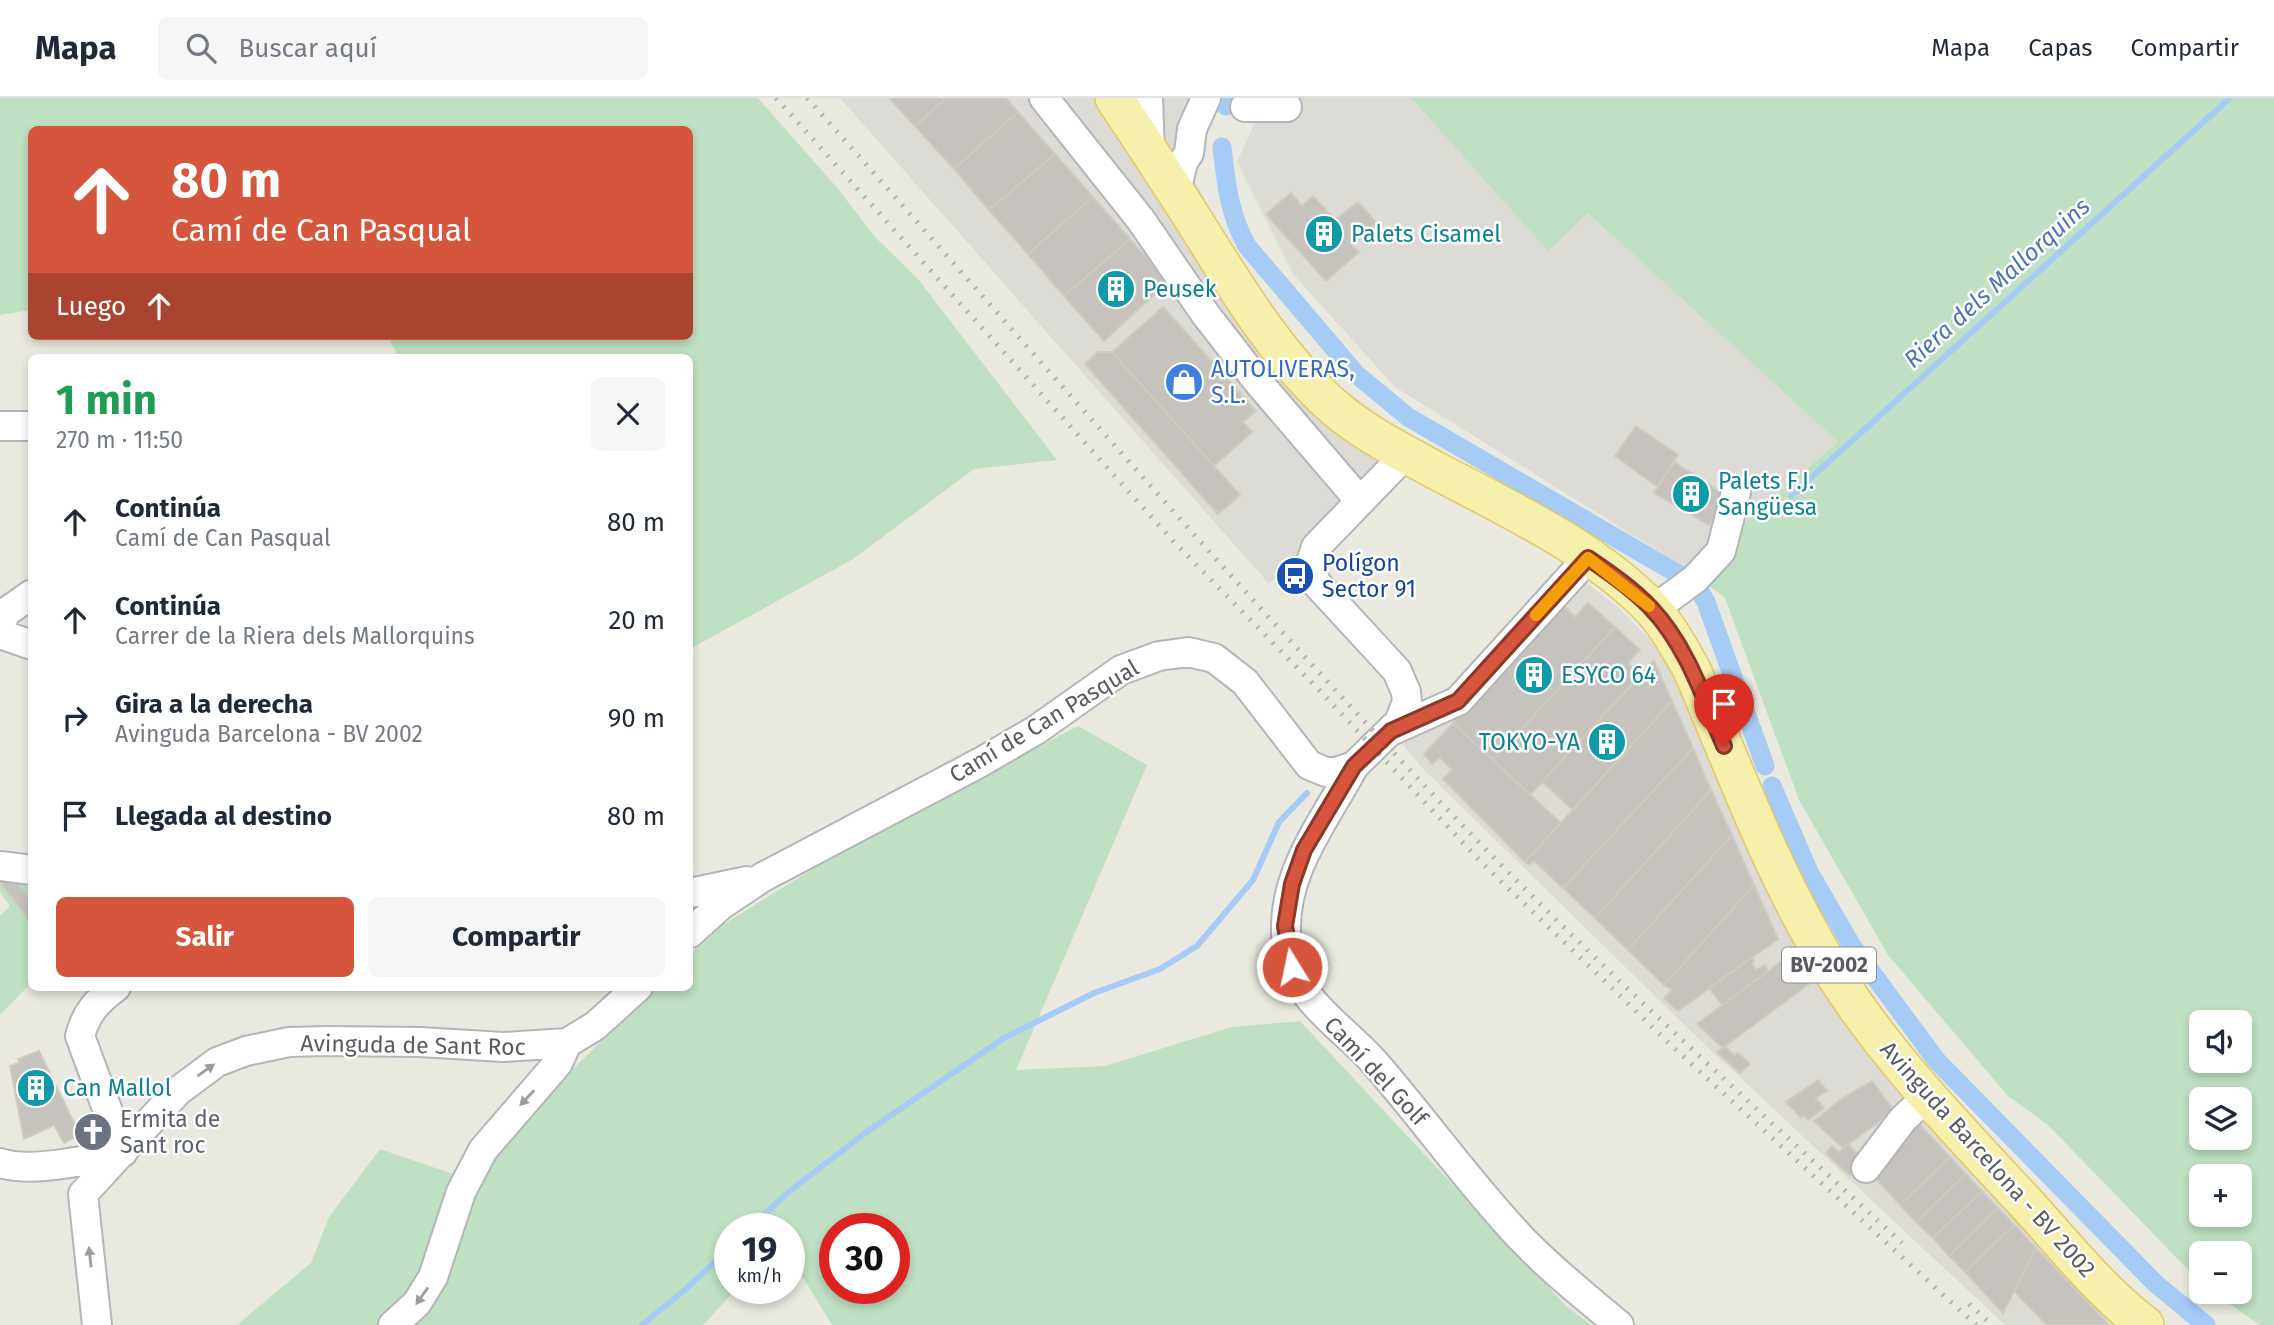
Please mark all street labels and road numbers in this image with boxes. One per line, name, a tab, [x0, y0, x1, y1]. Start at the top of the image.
street label: Camí de Can Pasqual	[944, 653, 1144, 789]
road number: BV-2002	[1782, 948, 1876, 982]
street label: Camí del Golf	[1318, 1011, 1435, 1133]
street label: Avinguda de Sant Roc	[300, 1029, 526, 1061]
street label: Avinguda Barcelona - BV 2002	[1875, 1035, 2101, 1283]

